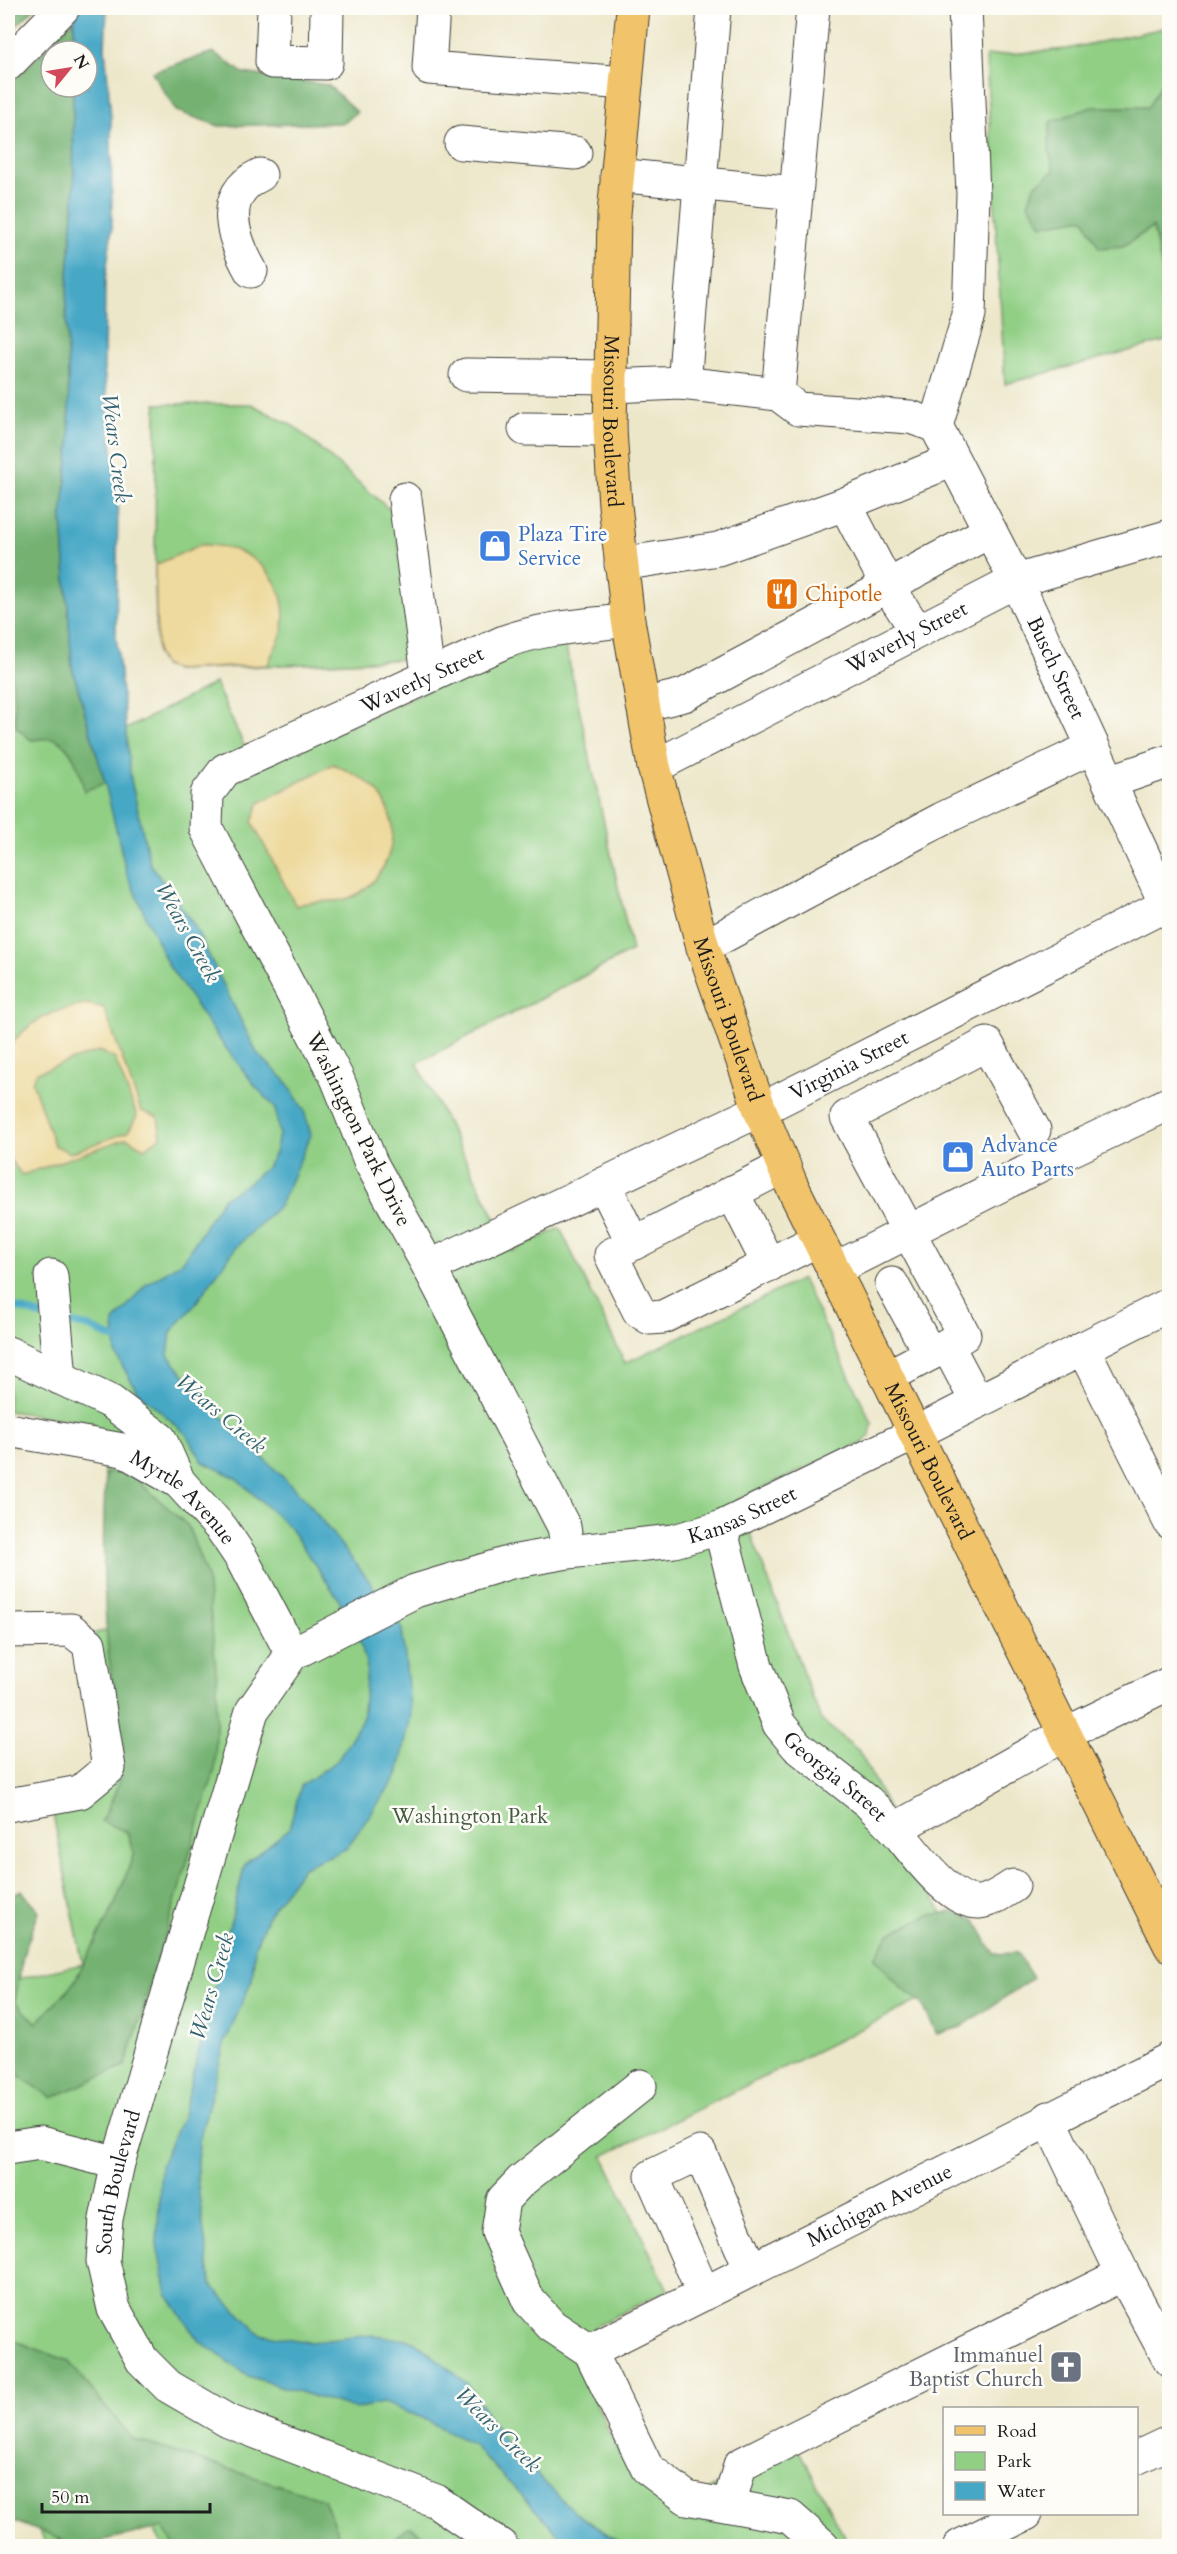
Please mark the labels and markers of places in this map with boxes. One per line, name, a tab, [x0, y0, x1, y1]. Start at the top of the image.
place label: Plaza Tire Service	[518, 520, 607, 573]
shop icon: Plaza Tire Service	[477, 528, 513, 564]
restaurant icon: Chipotle	[764, 576, 800, 612]
place label: Chipotle	[805, 580, 883, 609]
place label: Advance Auto Parts	[981, 1131, 1074, 1184]
shop icon: Advance Auto Parts	[940, 1139, 976, 1175]
place label: Immanuel Baptist Church	[909, 2341, 1043, 2394]
church icon: Immanuel Baptist Church	[1048, 2349, 1084, 2385]

